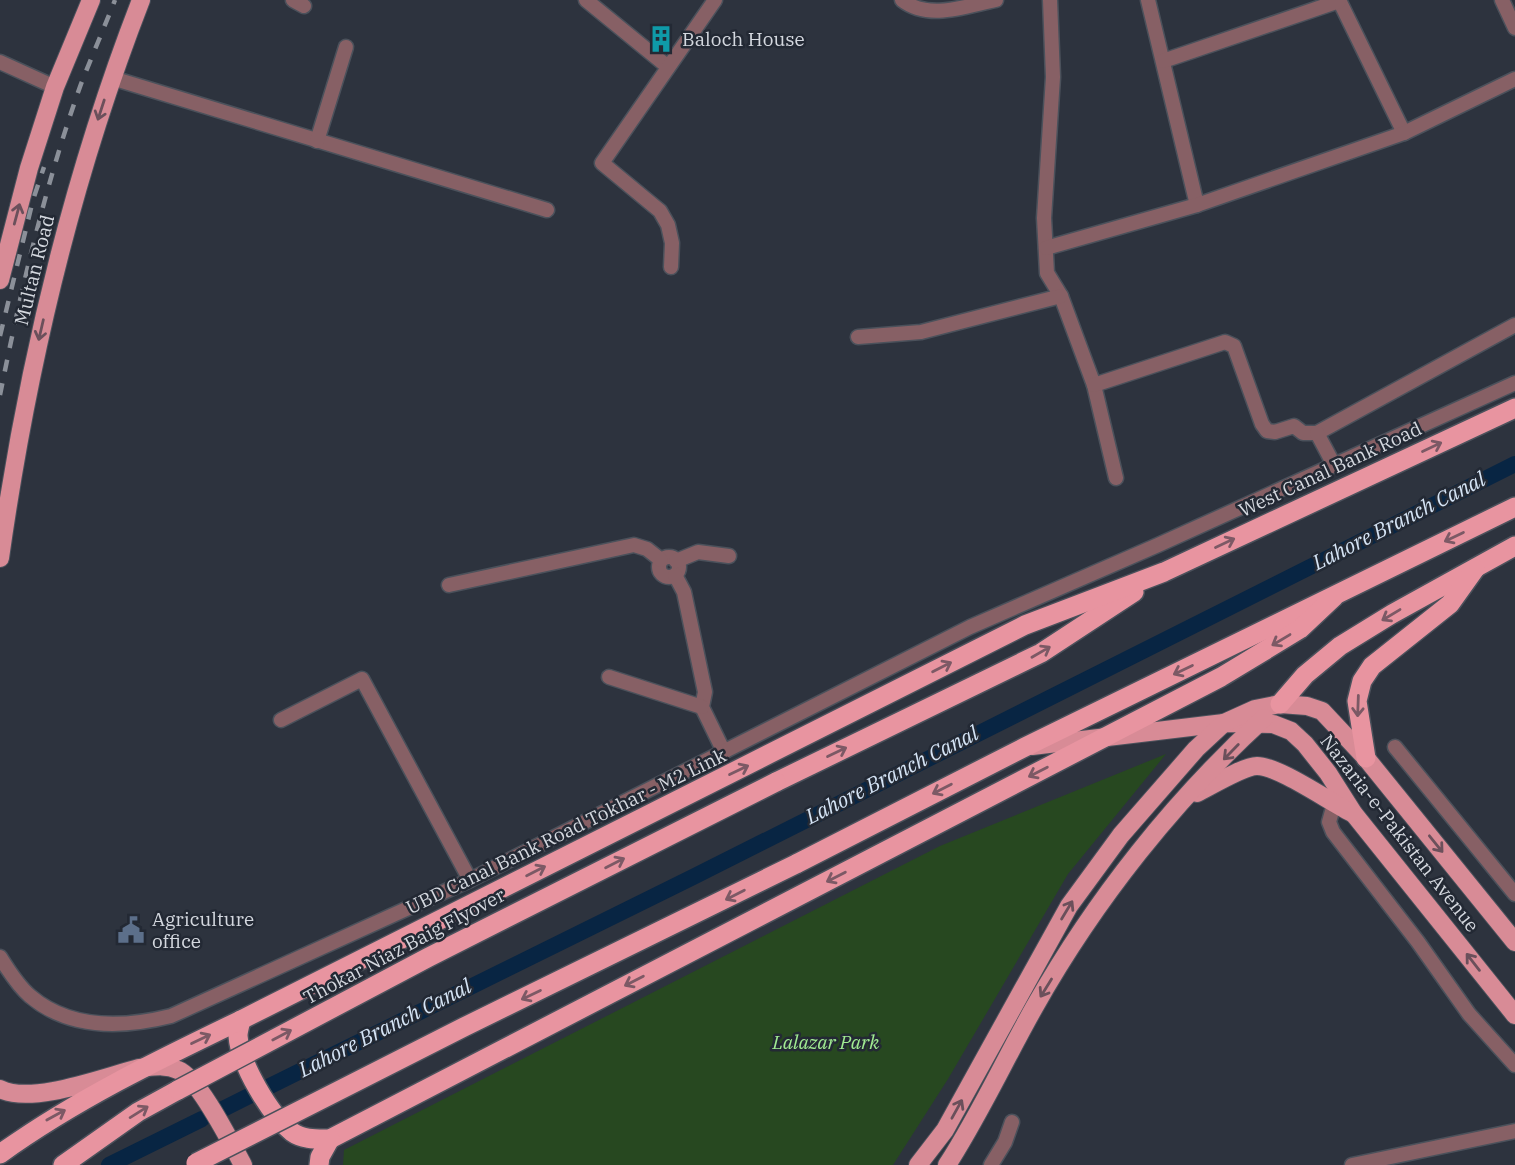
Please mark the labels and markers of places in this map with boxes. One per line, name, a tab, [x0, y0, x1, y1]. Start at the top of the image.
building icon: Baloch House	[646, 24, 676, 54]
place label: Baloch House	[682, 27, 805, 51]
place label: Agriculture office	[152, 907, 254, 953]
public building icon: Agriculture office	[116, 915, 146, 945]

